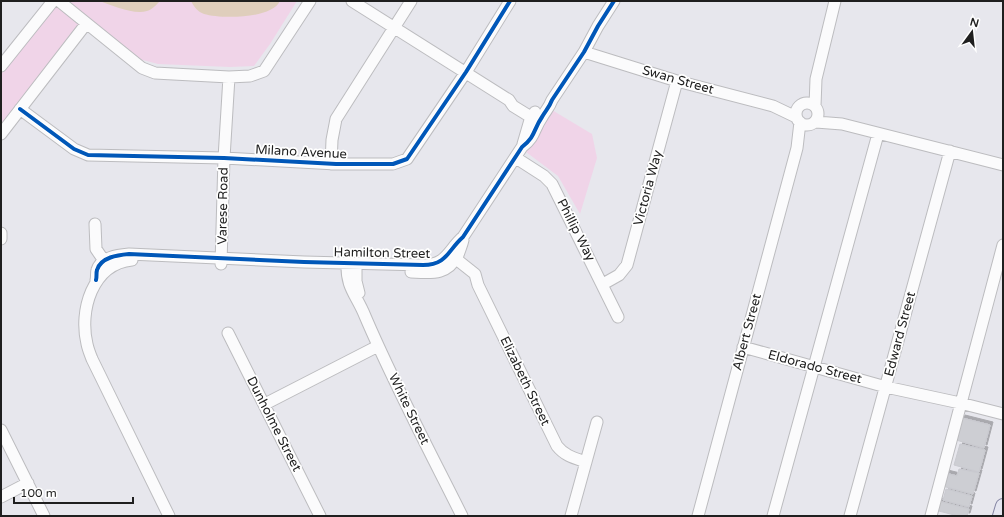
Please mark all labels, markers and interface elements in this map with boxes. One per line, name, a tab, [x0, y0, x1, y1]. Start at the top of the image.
north arrow	[952, 12, 992, 52]
text: N	[969, 15, 980, 30]
street label: Swan Street	[640, 62, 716, 98]
street label: Milano Avenue	[255, 142, 347, 162]
street label: Victoria Way	[630, 148, 666, 228]
street label: Varese Road	[214, 167, 232, 245]
street label: Phillip Way	[553, 196, 599, 264]
street label: Hamilton Street	[333, 244, 431, 262]
street label: Edward Street	[881, 290, 919, 378]
street label: Albert Street	[729, 292, 765, 372]
street label: Elizabeth Street	[496, 334, 554, 428]
street label: Eldorado Street	[766, 347, 864, 387]
street label: White Street	[385, 371, 433, 447]
street label: Dunholme Street	[243, 374, 305, 474]
scale bar	[14, 479, 133, 505]
text: 100 m	[20, 486, 57, 500]

